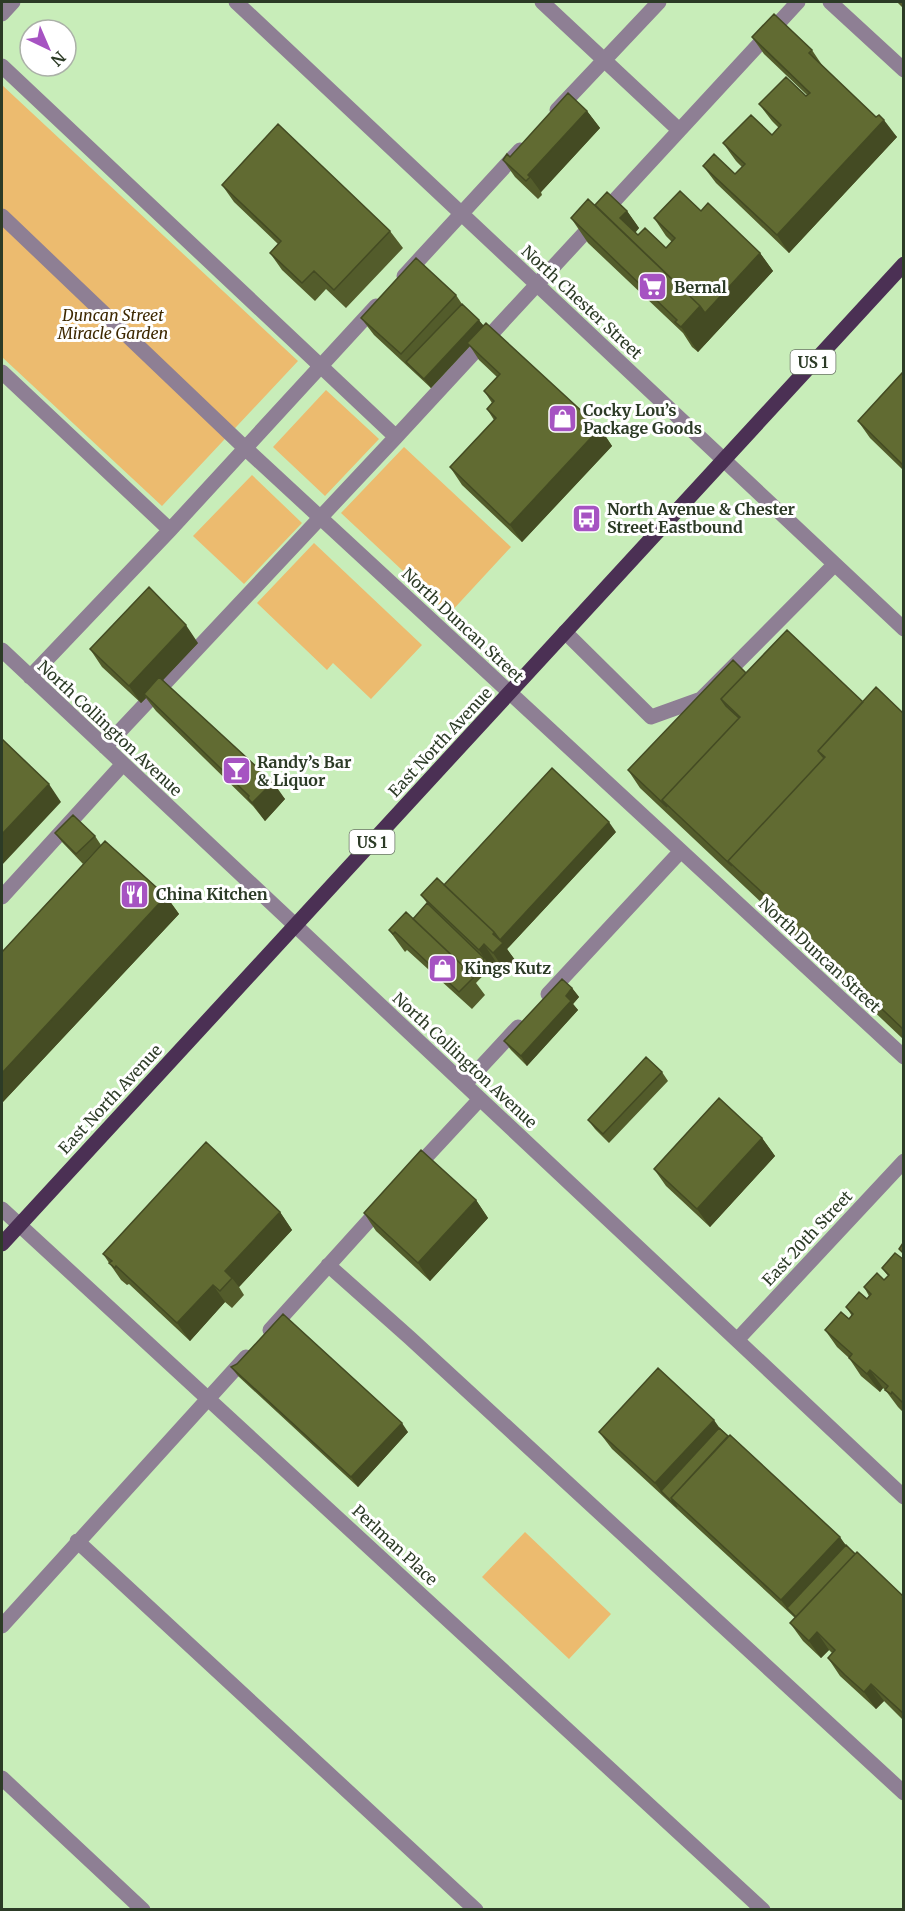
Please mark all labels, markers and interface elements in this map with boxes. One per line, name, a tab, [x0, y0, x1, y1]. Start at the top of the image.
north arrow	[18, 18, 78, 78]
text: N	[47, 47, 70, 71]
street label: North Chester Street	[518, 241, 647, 364]
supermarket icon: Bernal	[637, 271, 669, 303]
place label: Bernal	[674, 277, 727, 297]
park label: Duncan Street Miracle Garden	[57, 305, 168, 343]
road number: US 1	[790, 350, 836, 374]
place label: Cocky Lou’s Package Goods	[583, 400, 702, 438]
shop icon: Cocky Lou’s Package Goods	[546, 403, 578, 435]
place label: North Avenue & Chester Street Eastbound	[607, 499, 796, 537]
bus stop icon: North Avenue & Chester Street Eastbound	[570, 502, 602, 534]
street label: North Duncan Street	[398, 564, 528, 687]
street label: North Collington Avenue	[34, 656, 186, 800]
street label: East North Avenue	[384, 683, 496, 801]
place label: Randy’s Bar & Liquor	[257, 752, 352, 790]
bar icon: Randy’s Bar & Liquor	[220, 755, 252, 787]
road number: US 1	[350, 830, 394, 854]
restaurant icon: China Kitchen	[119, 878, 151, 910]
place label: China Kitchen	[156, 884, 268, 904]
street label: North Duncan Street	[755, 894, 885, 1017]
shop icon: Kings Kutz	[427, 952, 459, 984]
place label: Kings Kutz	[464, 958, 551, 978]
street label: North Collington Avenue	[389, 988, 541, 1132]
street label: East North Avenue	[54, 1040, 166, 1158]
street label: East 20th Street	[758, 1186, 857, 1290]
street label: Perlman Place	[348, 1501, 442, 1589]

